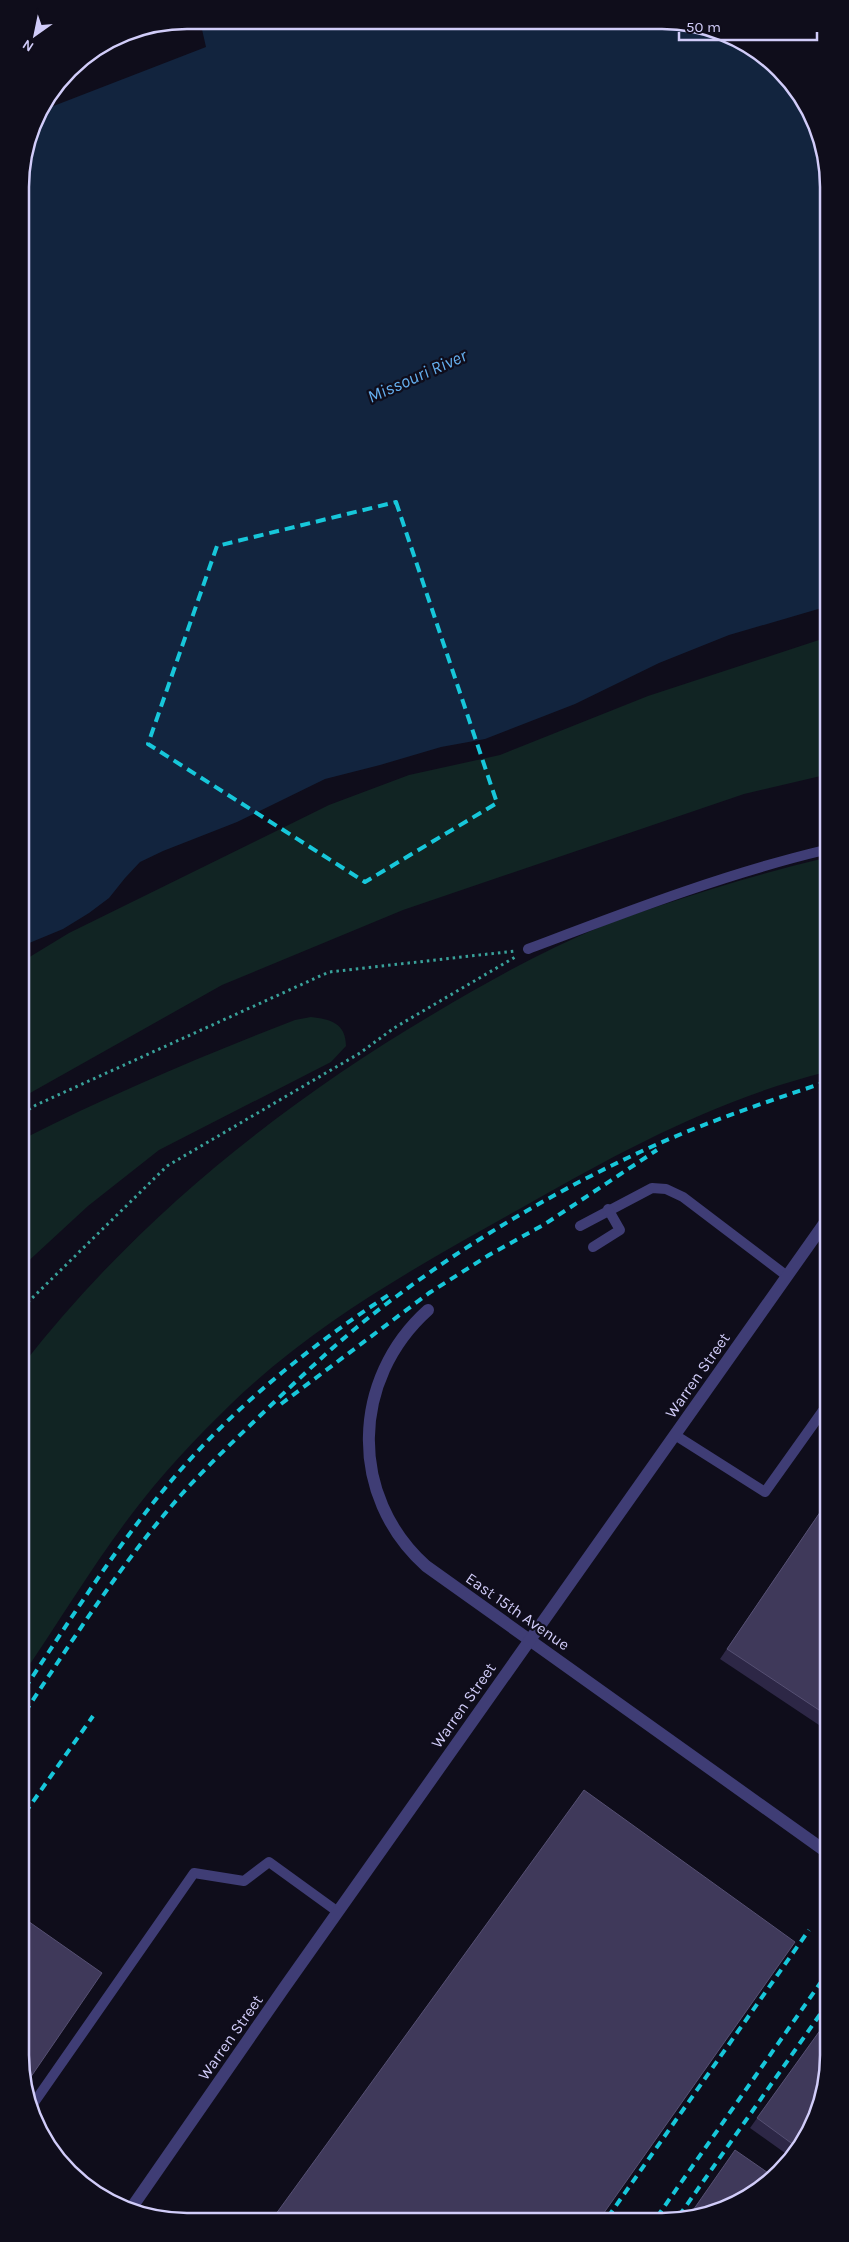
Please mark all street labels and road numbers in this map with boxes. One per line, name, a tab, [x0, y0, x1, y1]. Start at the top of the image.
street label: Warren Street	[661, 1329, 734, 1422]
street label: East 15th Avenue	[462, 1569, 573, 1654]
street label: Warren Street	[427, 1659, 500, 1752]
street label: Warren Street	[194, 1991, 267, 2084]

